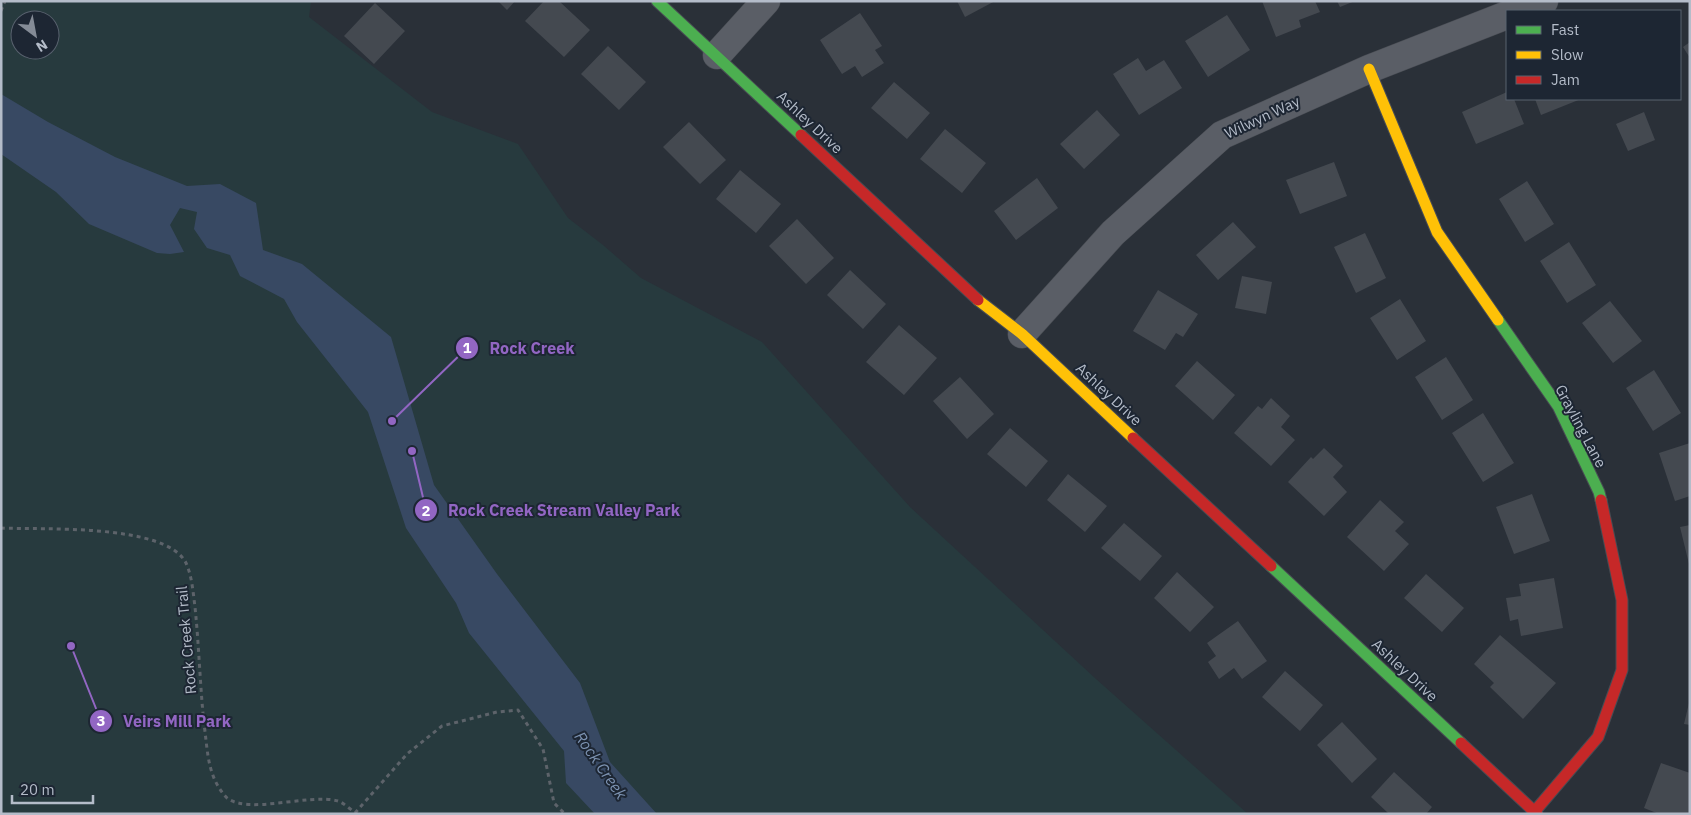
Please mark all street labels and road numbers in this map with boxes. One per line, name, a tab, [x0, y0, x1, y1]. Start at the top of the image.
street label: Ashley Drive	[773, 87, 847, 157]
street label: Wilwyn Way	[1221, 91, 1303, 143]
street label: Ashley Drive	[1072, 359, 1146, 429]
street label: Grayling Lane	[1551, 381, 1611, 471]
street label: Rock Creek Trail	[172, 585, 200, 695]
street label: Ashley Drive	[1368, 635, 1442, 705]

